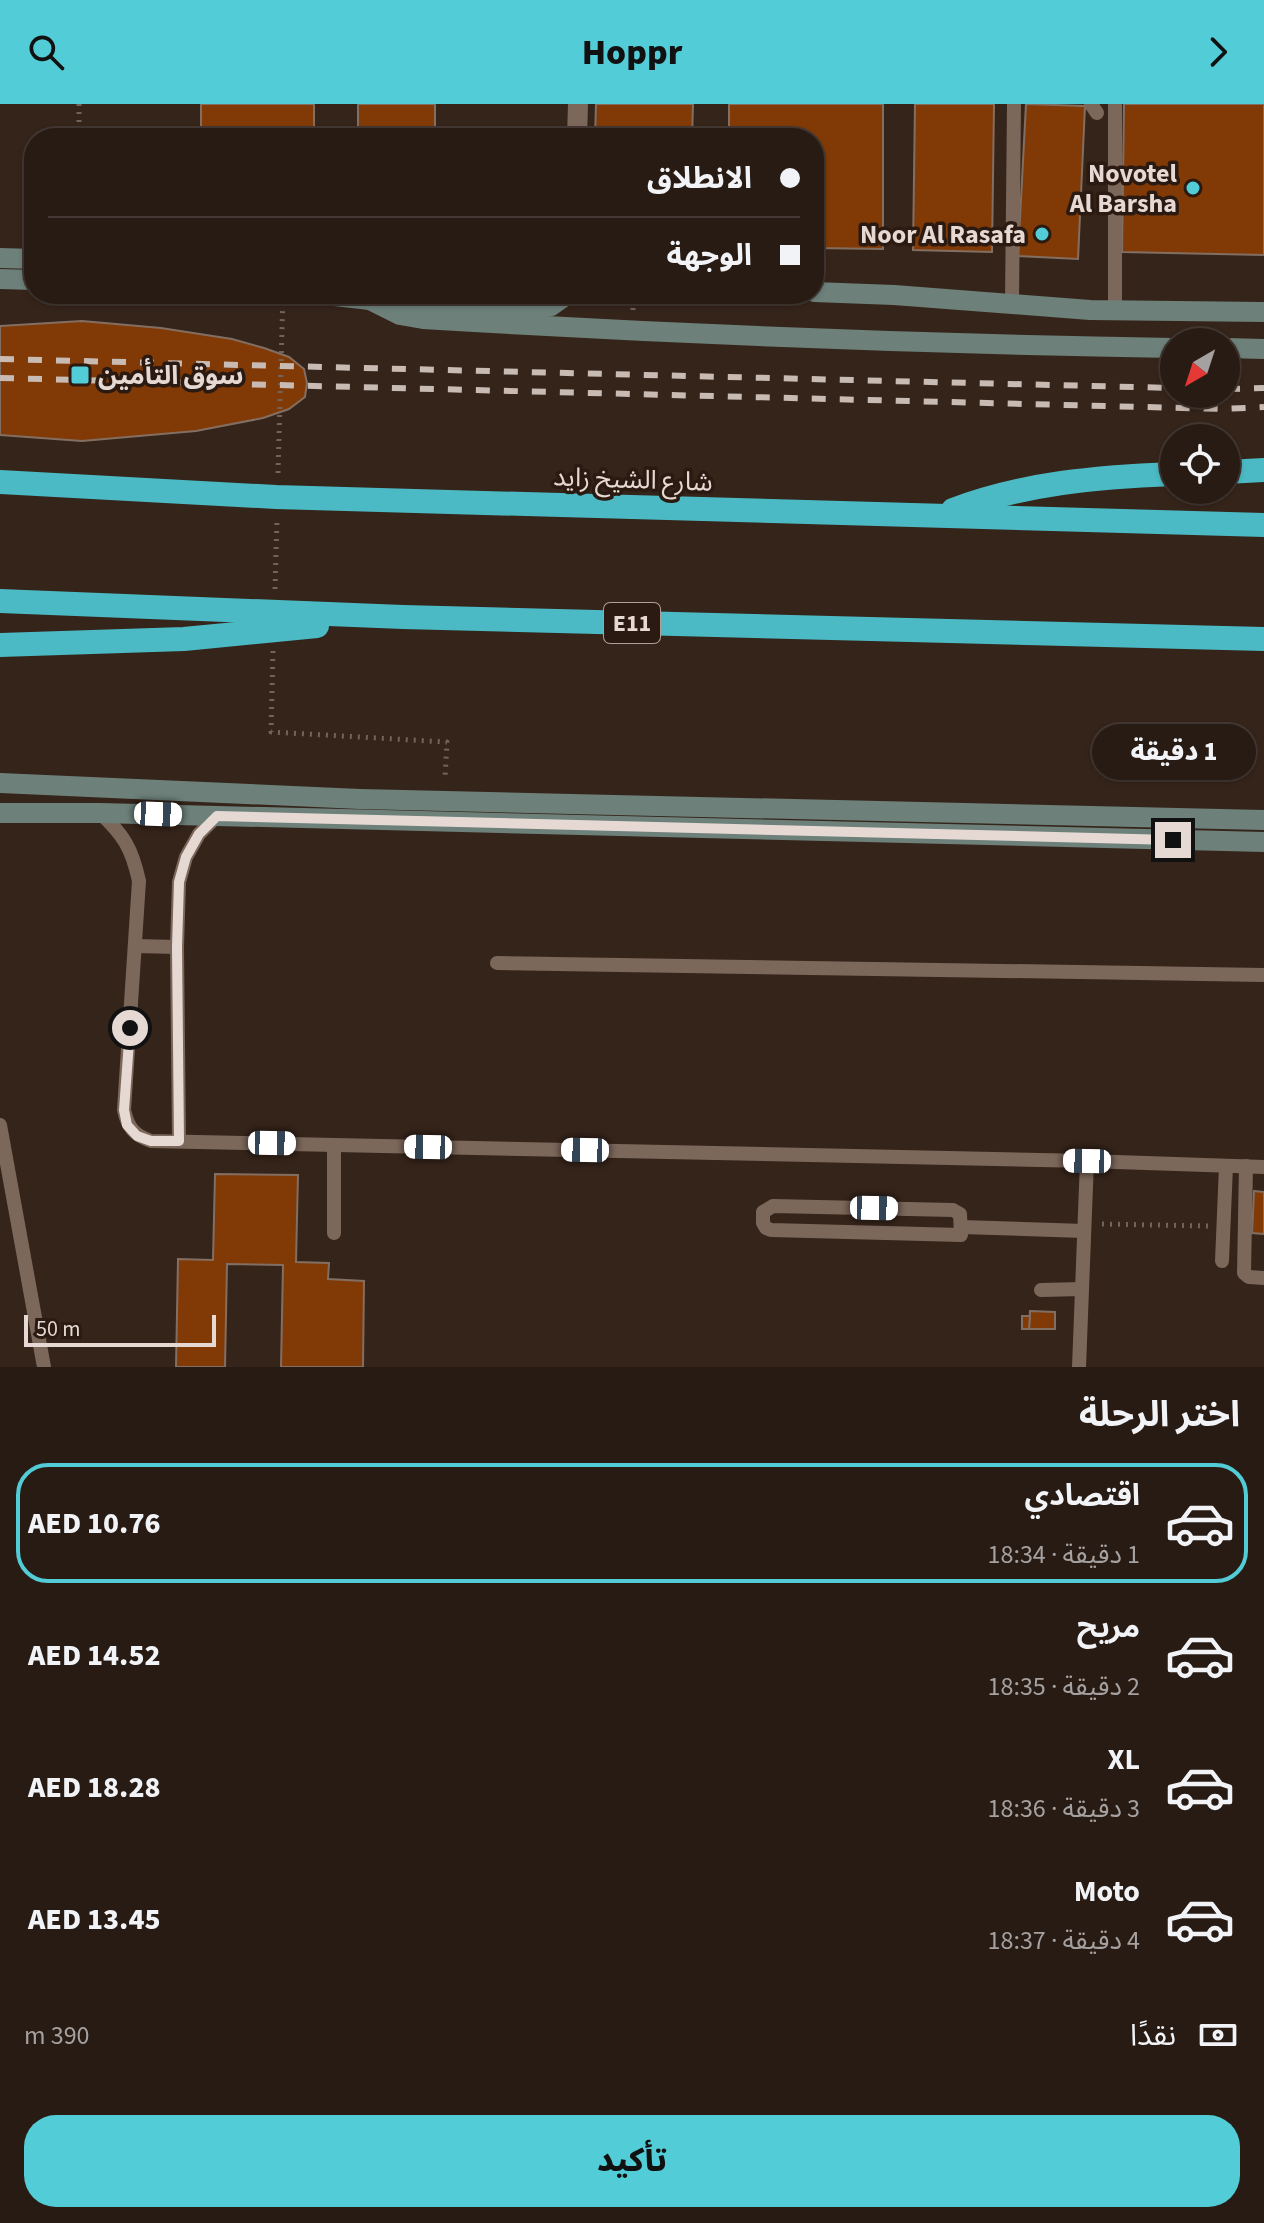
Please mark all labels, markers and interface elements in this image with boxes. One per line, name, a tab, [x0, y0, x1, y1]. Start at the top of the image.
text: Hoppr	[582, 27, 682, 78]
icon: search	[24, 30, 68, 74]
icon: forward	[1196, 30, 1240, 74]
place label: Novotel Al Barsha	[1069, 155, 1178, 222]
text: الانطلاق	[647, 157, 752, 200]
marker: Novotel Al Barsha	[1184, 179, 1202, 197]
place label: Noor Al Rasafa	[860, 216, 1026, 253]
marker: Noor Al Rasafa	[1033, 225, 1051, 243]
text: الوجهة	[667, 234, 752, 277]
north arrow	[1160, 328, 1240, 408]
map controls	[1160, 328, 1240, 504]
place label: سوق التأمين	[98, 357, 244, 394]
marker: سوق التأمين	[69, 364, 91, 386]
button: locate	[1160, 424, 1240, 504]
street label: شارع الشيخ زايد	[553, 458, 713, 502]
road number: E11	[604, 603, 660, 643]
callout: 1 دقيقة	[1091, 724, 1255, 780]
text: 1 دقيقة	[1131, 733, 1217, 770]
car	[134, 801, 182, 827]
route end	[1155, 822, 1191, 858]
route start	[112, 1010, 148, 1046]
car	[248, 1131, 296, 1155]
car	[404, 1135, 452, 1159]
car	[561, 1138, 609, 1162]
car	[1063, 1149, 1111, 1173]
car	[850, 1196, 898, 1220]
scale bar	[24, 1311, 216, 1347]
text: 50 m	[36, 1313, 81, 1345]
text: اختر الرحلة	[1079, 1389, 1240, 1440]
text: اقتصادي	[1025, 1474, 1140, 1517]
icon: car	[1164, 1487, 1236, 1559]
text: AED 10.76	[28, 1502, 160, 1545]
text: 1 دقيقة · 18:34	[988, 1536, 1140, 1573]
text: مريح	[1077, 1606, 1140, 1649]
icon: car	[1164, 1619, 1236, 1691]
text: AED 14.52	[28, 1634, 160, 1677]
text: 2 دقيقة · 18:35	[988, 1668, 1140, 1705]
text: XL	[1107, 1738, 1140, 1781]
icon: car	[1164, 1751, 1236, 1823]
text: AED 18.28	[28, 1766, 160, 1809]
text: 3 دقيقة · 18:36	[988, 1790, 1140, 1827]
text: Moto	[1074, 1870, 1140, 1913]
icon: car	[1164, 1883, 1236, 1955]
text: AED 13.45	[28, 1898, 160, 1941]
text: 4 دقيقة · 18:37	[988, 1922, 1140, 1959]
icon: cash	[1196, 2013, 1240, 2057]
text: نقدًا	[1130, 2014, 1176, 2057]
text: 390 m	[24, 2017, 90, 2054]
button: تأكيد	[24, 2115, 1240, 2207]

